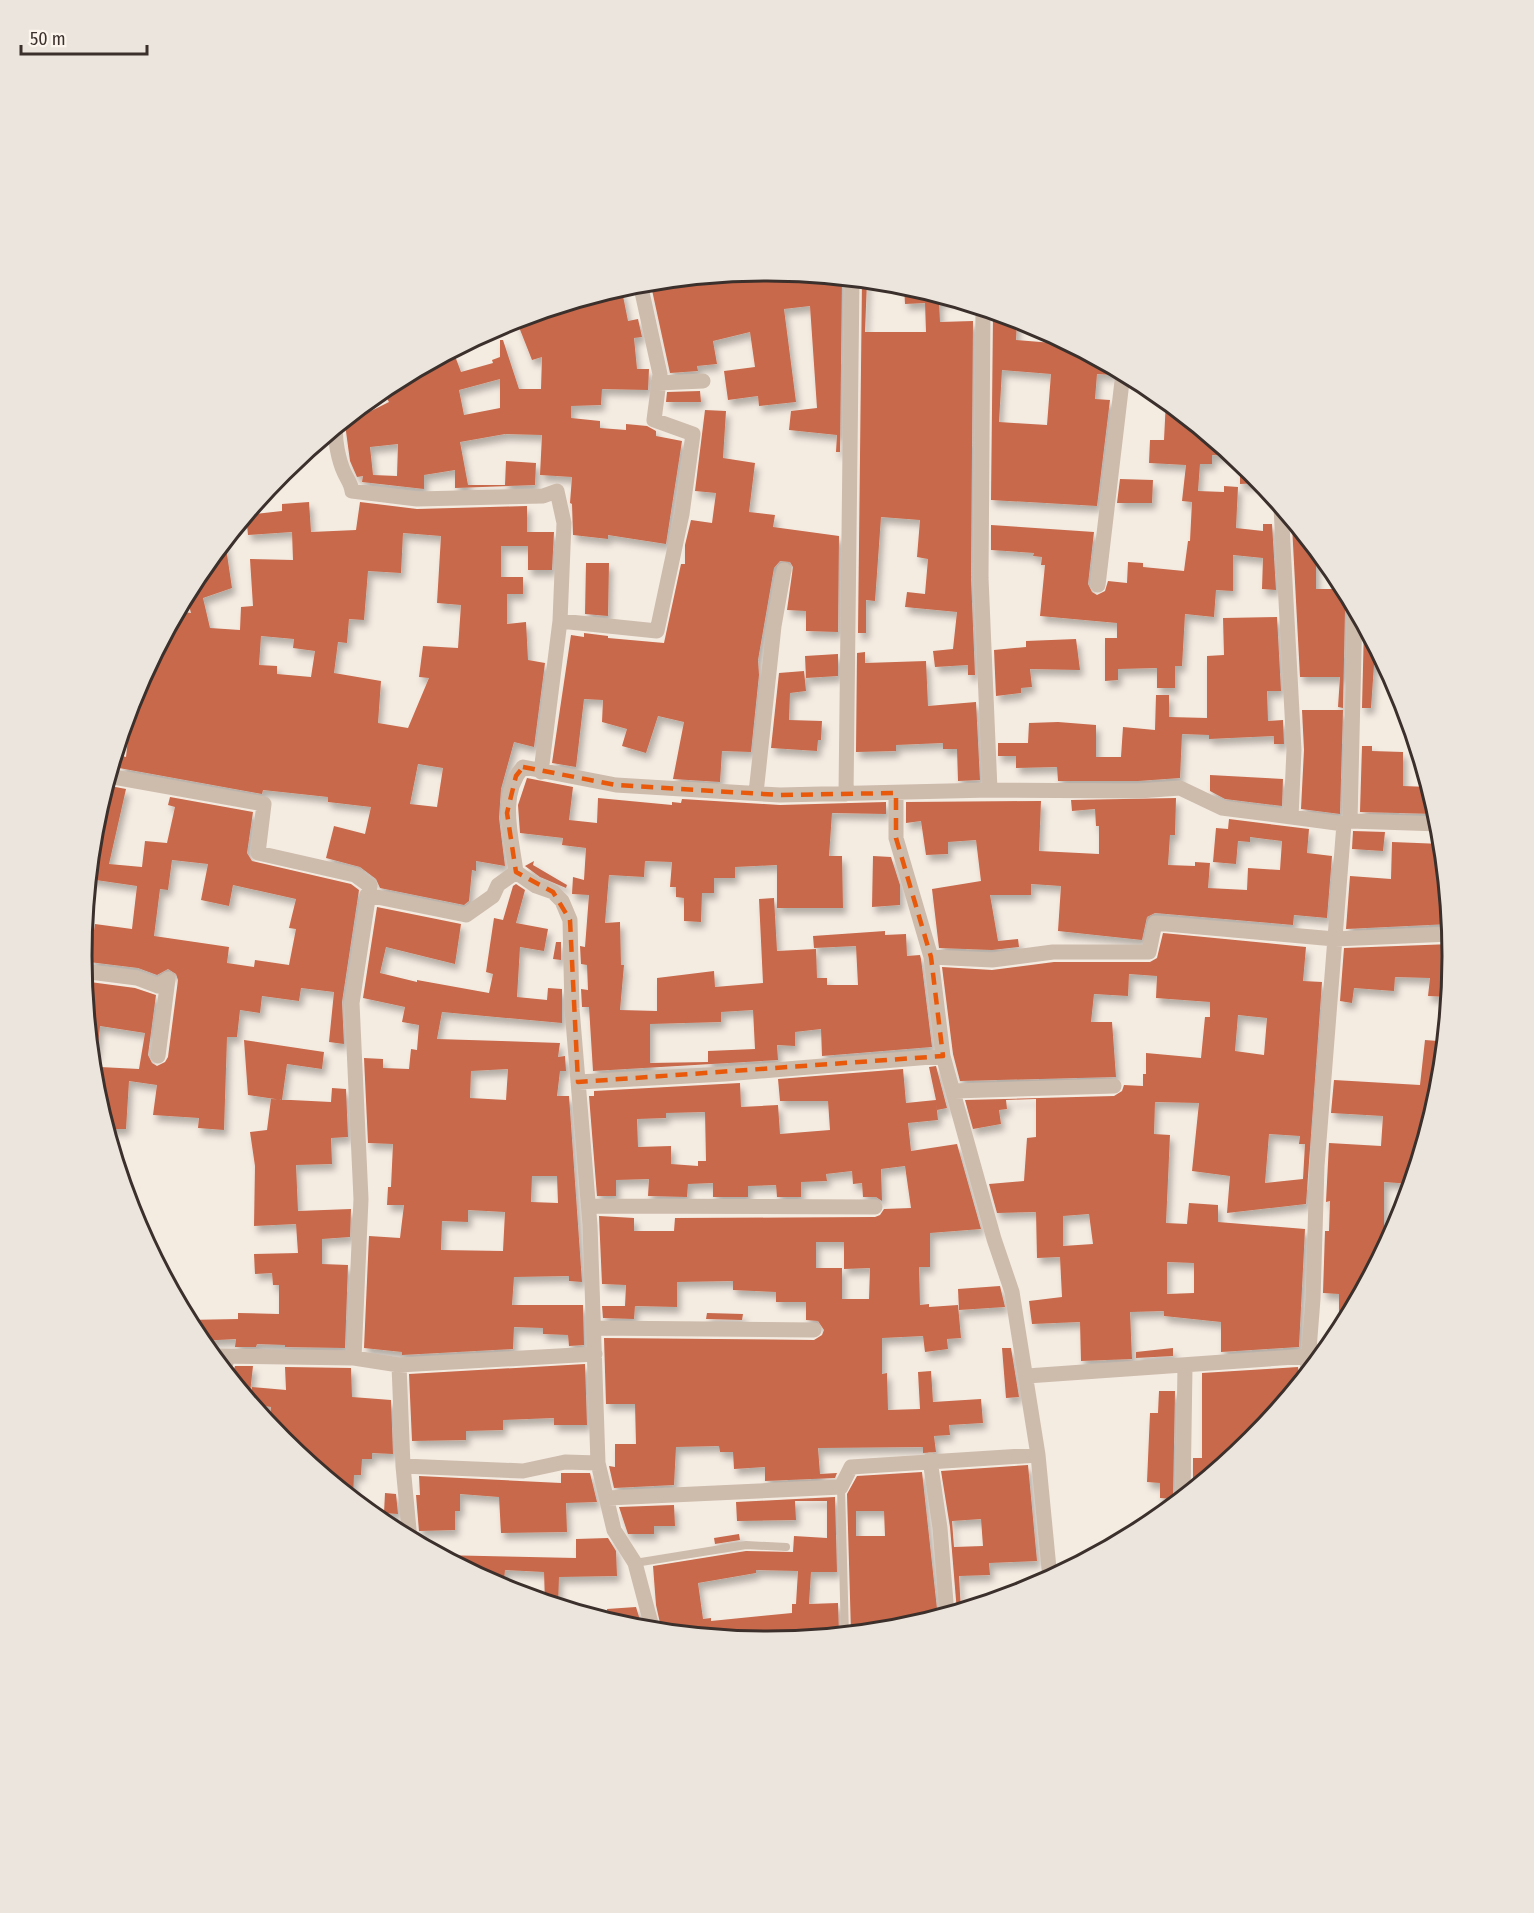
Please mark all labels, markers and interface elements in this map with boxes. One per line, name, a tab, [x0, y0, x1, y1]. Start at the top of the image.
scale bar	[21, 18, 147, 56]
text: 50 m	[30, 28, 66, 50]

